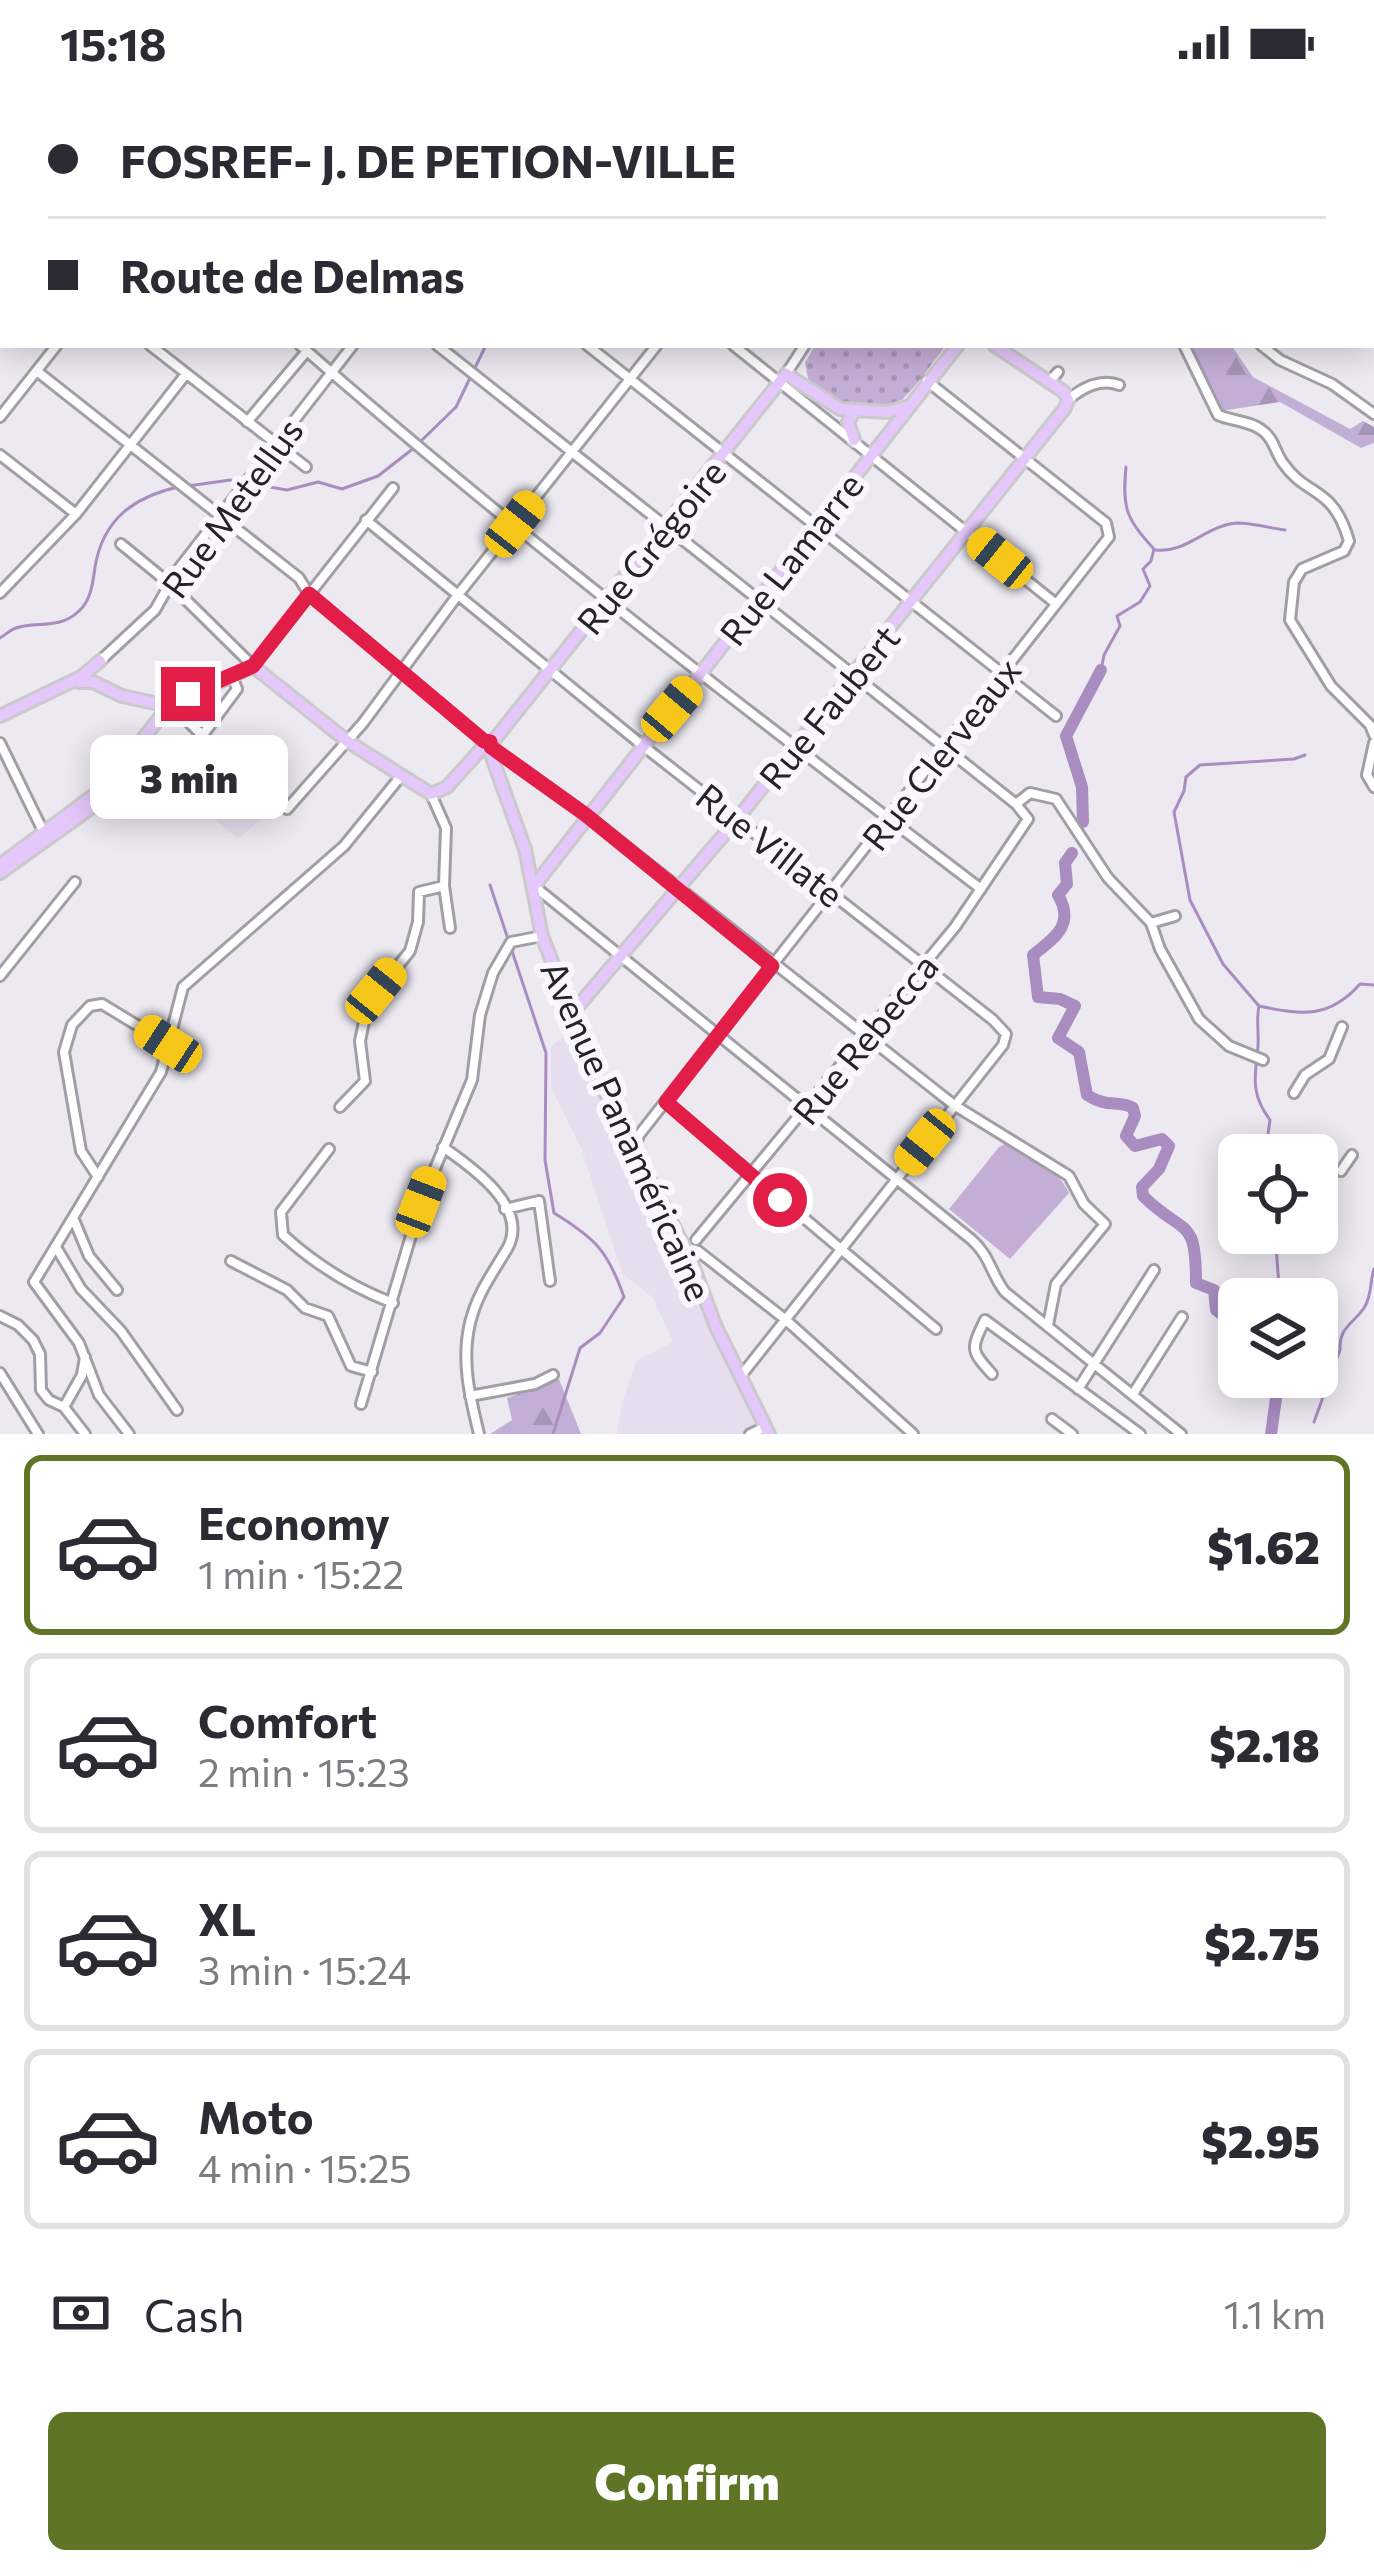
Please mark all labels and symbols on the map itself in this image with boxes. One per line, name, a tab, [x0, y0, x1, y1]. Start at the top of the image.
street label: Rue Metellus	[151, 409, 311, 605]
street label: Rue Grégoire	[566, 450, 734, 642]
street label: Rue Lamarre	[709, 463, 871, 653]
car	[479, 485, 551, 563]
car	[961, 521, 1039, 595]
street label: Rue Faubert	[749, 615, 907, 797]
street label: Rue Clerveaux	[851, 648, 1029, 858]
route end	[161, 667, 215, 721]
car	[635, 670, 709, 748]
callout: 3 min	[89, 736, 287, 820]
street label: Rue Villate	[689, 773, 853, 915]
street label: Rue Rebecca	[782, 944, 946, 1132]
car	[339, 952, 413, 1030]
street label: Avenue Panaméricaine	[533, 953, 723, 1307]
car	[128, 1009, 208, 1079]
car	[888, 1103, 962, 1181]
car	[391, 1162, 451, 1242]
route start	[753, 1173, 807, 1227]

